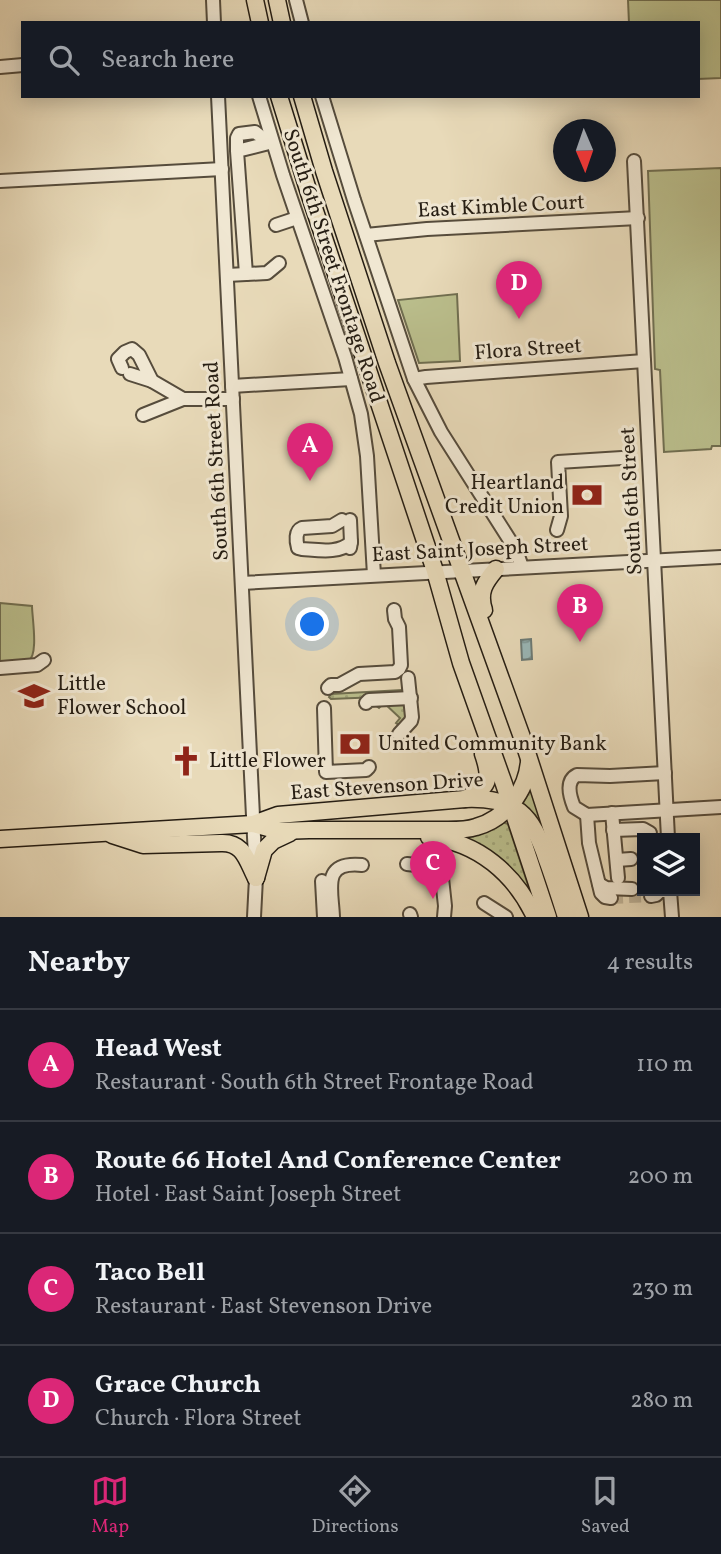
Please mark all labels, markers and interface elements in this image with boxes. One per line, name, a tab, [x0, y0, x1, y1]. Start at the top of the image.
search box	[21, 21, 700, 98]
icon: search	[45, 41, 83, 79]
text: Search here	[101, 42, 234, 78]
north arrow	[553, 119, 616, 182]
street label: South 6th Street Frontage Road	[275, 125, 391, 407]
street label: East Kimble Court	[417, 188, 585, 226]
pin: D	[496, 261, 542, 319]
street label: Flora Street	[473, 332, 583, 368]
street label: South 6th Street Road	[197, 360, 237, 562]
pin: A	[287, 423, 333, 481]
street label: South 6th Street	[614, 426, 650, 576]
place label: Heartland Credit Union	[445, 469, 564, 522]
bank icon: Heartland Credit Union	[570, 478, 604, 512]
street label: East Saint Joseph Street	[371, 530, 589, 570]
pin: B	[557, 584, 603, 642]
your location	[295, 607, 329, 641]
place label: Little Flower School	[57, 670, 186, 723]
school or university icon: Little Flower School	[17, 679, 51, 713]
bank icon: United Community Bank	[338, 727, 372, 761]
place label: United Community Bank	[378, 730, 607, 759]
church icon: Little Flower	[169, 744, 203, 778]
place label: Little Flower	[209, 747, 326, 776]
street label: East Stevenson Drive	[289, 766, 485, 808]
map controls	[637, 833, 700, 896]
button: layers	[637, 833, 700, 896]
pin: C	[410, 841, 456, 899]
text: Nearby	[28, 942, 130, 984]
text: 4 results	[607, 947, 693, 979]
text: Head West	[95, 1031, 222, 1067]
text: A	[43, 1049, 59, 1081]
text: 110 m	[636, 1049, 693, 1081]
text: Restaurant · South 6th Street Frontage Road	[95, 1067, 534, 1099]
text: Route 66 Hotel And Conference Center	[95, 1143, 561, 1179]
text: B	[43, 1161, 59, 1193]
text: 200 m	[628, 1161, 693, 1193]
text: Hotel · East Saint Joseph Street	[95, 1179, 401, 1211]
text: Taco Bell	[95, 1255, 205, 1291]
text: C	[44, 1273, 58, 1305]
text: 230 m	[631, 1273, 693, 1305]
text: Restaurant · East Stevenson Drive	[95, 1291, 432, 1323]
text: Grace Church	[95, 1367, 261, 1403]
text: D	[43, 1385, 59, 1417]
text: 280 m	[630, 1385, 693, 1417]
text: Church · Flora Street	[95, 1403, 301, 1435]
tab: Map	[91, 1472, 129, 1540]
tab: Directions	[312, 1472, 399, 1540]
tab: Saved	[581, 1472, 630, 1540]

